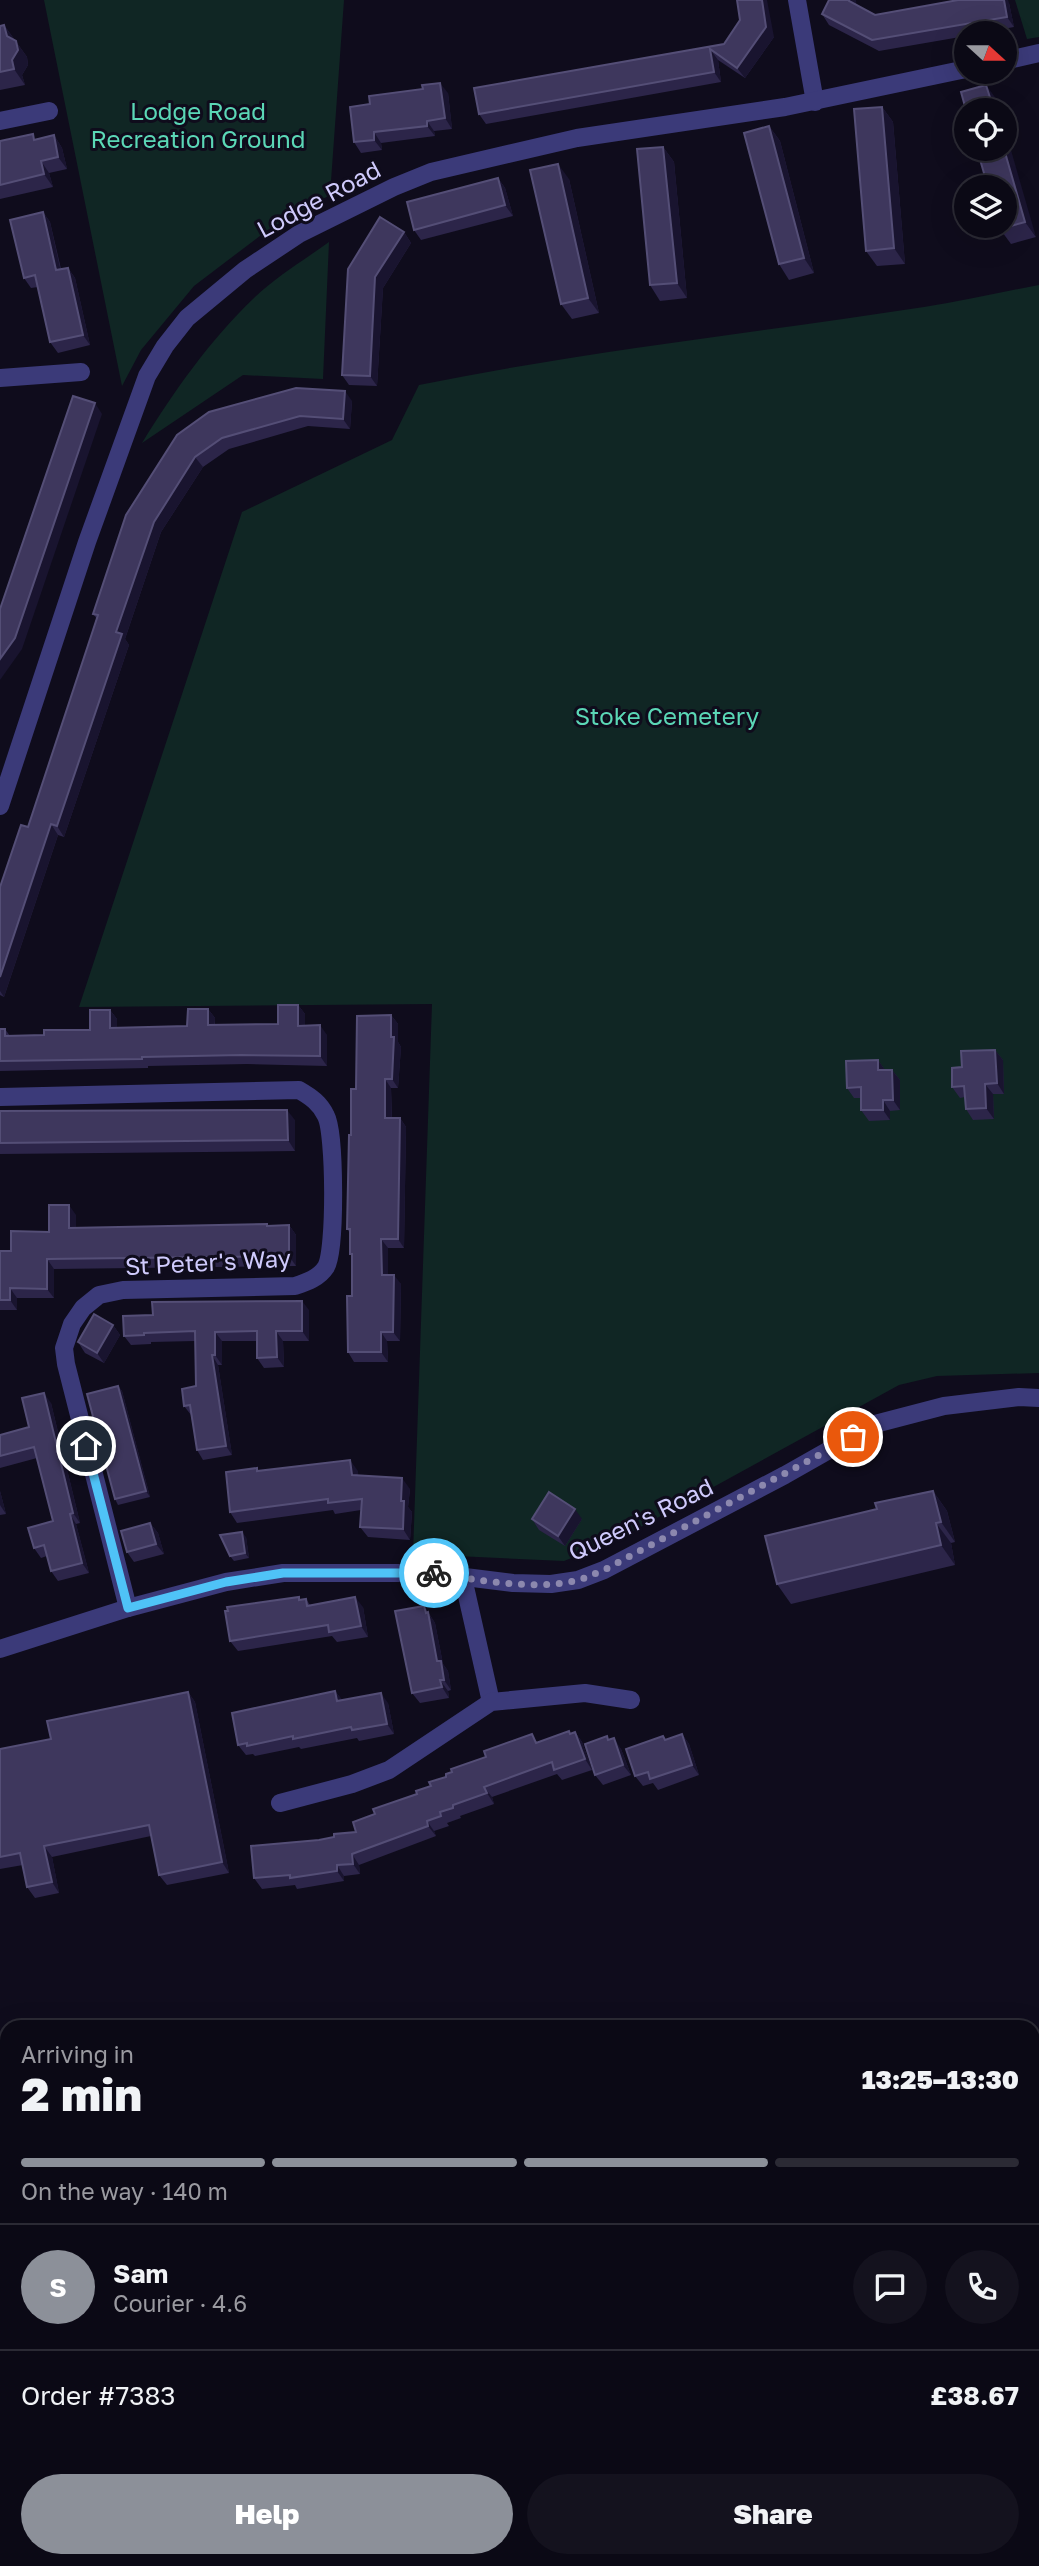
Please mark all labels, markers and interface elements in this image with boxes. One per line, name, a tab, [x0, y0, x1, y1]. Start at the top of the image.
north arrow	[954, 21, 1017, 84]
map controls	[954, 21, 1017, 238]
park label: Lodge Road Recreation Ground	[90, 96, 306, 153]
button: locate	[954, 98, 1017, 161]
street label: Lodge Road	[251, 154, 385, 243]
button: layers	[954, 175, 1017, 238]
park label: Stoke Cemetery	[575, 701, 759, 730]
street label: St Peter's Way	[124, 1243, 292, 1280]
pin	[823, 1407, 883, 1467]
pin	[56, 1416, 116, 1476]
icon: bag	[834, 1418, 872, 1456]
icon: home	[67, 1427, 105, 1465]
street label: Queen's Road	[563, 1471, 717, 1566]
courier	[399, 1538, 469, 1608]
icon: bike	[415, 1554, 453, 1592]
text: Arriving in	[21, 2040, 134, 2068]
text: 13:25–13:30	[862, 2064, 1019, 2095]
text: 2 min	[21, 2066, 142, 2121]
text: On the way · 140 m	[21, 2177, 228, 2205]
button: chat	[853, 2250, 927, 2324]
button: phone	[945, 2250, 1019, 2324]
text: Sam	[113, 2258, 168, 2289]
text: S	[49, 2272, 67, 2303]
text: Courier · 4.6	[113, 2289, 247, 2317]
text: Order #7383	[21, 2380, 176, 2411]
text: £38.67	[930, 2380, 1019, 2411]
button: Help	[21, 2474, 513, 2554]
button: Share	[527, 2474, 1019, 2554]

